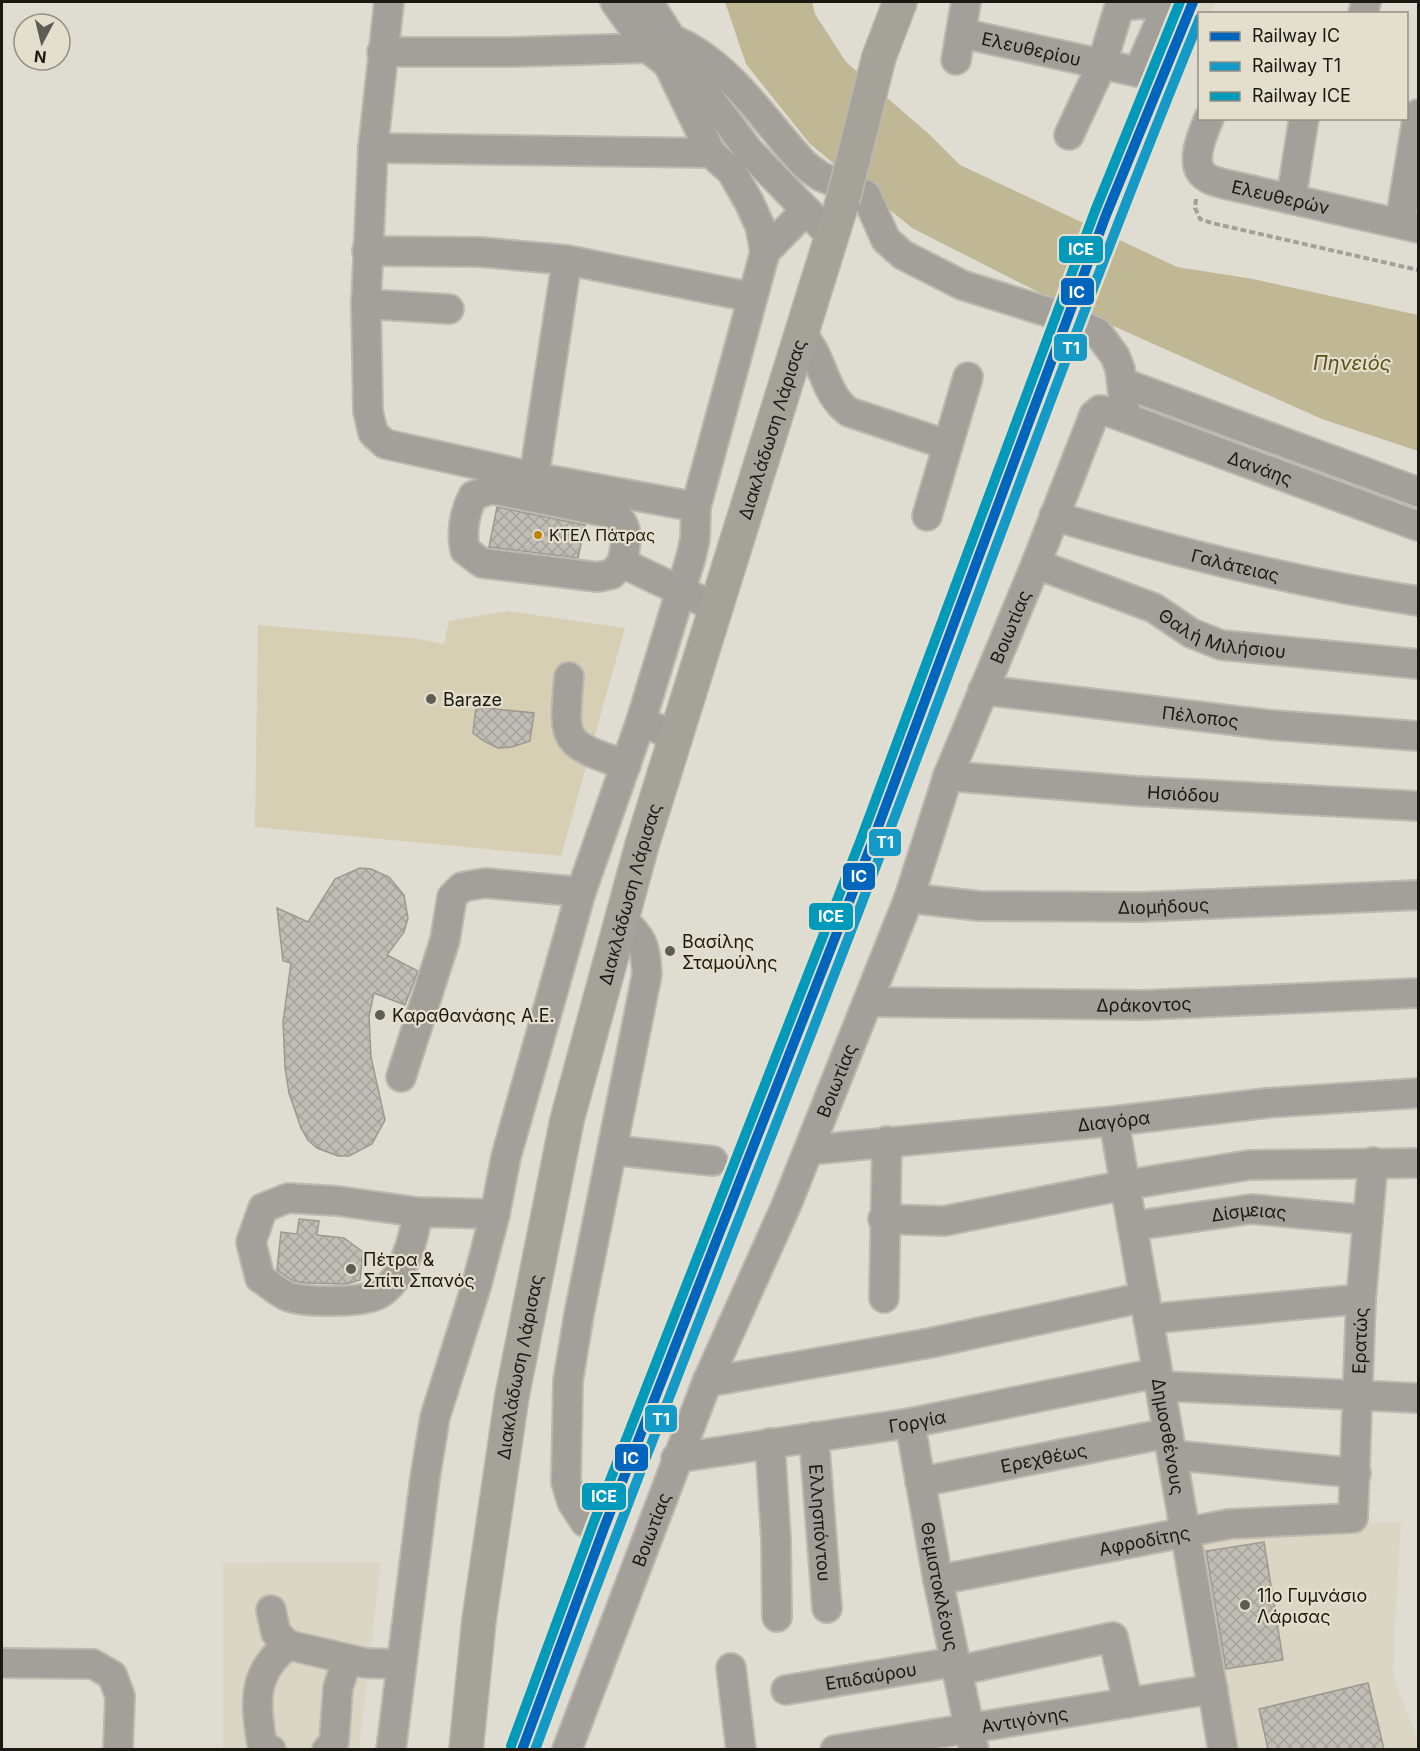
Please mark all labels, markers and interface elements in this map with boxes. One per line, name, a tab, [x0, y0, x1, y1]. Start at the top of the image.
north arrow	[12, 12, 72, 72]
legend	[1198, 12, 1408, 120]
text: Railway IC	[1252, 25, 1340, 46]
street label: Ελευθερίου	[980, 27, 1083, 70]
text: N	[33, 46, 47, 68]
text: Railway T1	[1252, 55, 1341, 76]
text: Railway ICE	[1252, 85, 1351, 106]
street label: Ελευθερών	[1230, 175, 1332, 218]
line badge: ICE	[1058, 235, 1104, 264]
text: ICE	[1068, 239, 1094, 259]
line badge: IC	[1060, 277, 1095, 306]
text: IC	[1069, 282, 1085, 302]
line badge: T1	[1053, 333, 1088, 362]
street label: Διακλάδωση Λάρισας	[734, 336, 810, 522]
text: T1	[1062, 338, 1080, 358]
water label: Πηνειός	[1313, 351, 1391, 375]
street label: Δανάης	[1225, 446, 1295, 489]
place label: ΚΤΕΛ Πάτρας	[549, 525, 655, 545]
marker: ΚΤΕΛ Πάτρας	[532, 529, 544, 541]
street label: Γαλάτειας	[1189, 544, 1281, 586]
street label: Βοιωτίας	[985, 587, 1035, 667]
street label: Θαλή Μιλήσιου	[1155, 604, 1287, 662]
place label: Baraze	[443, 689, 502, 710]
marker: Baraze	[424, 692, 438, 706]
street label: Πέλοπος	[1161, 701, 1240, 731]
street label: Ησιόδου	[1147, 781, 1220, 806]
street label: Διακλάδωση Λάρισας	[594, 800, 665, 987]
line badge: T1	[868, 828, 902, 857]
text: T1	[876, 832, 894, 852]
line badge: IC	[842, 862, 876, 891]
text: IC	[851, 866, 867, 886]
street label: Διομήδους	[1118, 894, 1210, 918]
line badge: ICE	[808, 902, 854, 931]
text: ICE	[818, 906, 844, 926]
place label: Βασίλης Σταμούλης	[682, 931, 777, 973]
marker: Βασίλης Σταμούλης	[663, 944, 677, 958]
street label: Δράκοντος	[1096, 992, 1192, 1016]
place label: Καραθανάσης Α.Ε.	[392, 1005, 555, 1026]
marker: Καραθανάσης Α.Ε.	[373, 1008, 387, 1022]
street label: Βοιωτίας	[812, 1040, 860, 1120]
street label: Διαγόρα	[1076, 1106, 1151, 1135]
street label: Δίσμειας	[1210, 1198, 1288, 1225]
place label: Πέτρα & Σπίτι Σπανός	[363, 1249, 475, 1291]
marker: Πέτρα & Σπίτι Σπανός	[344, 1262, 358, 1276]
street label: Διακλάδωση Λάρισας	[492, 1272, 547, 1461]
street label: Ερατώς	[1348, 1307, 1371, 1374]
street label: Δημοσθένους	[1148, 1376, 1189, 1496]
line badge: T1	[644, 1404, 678, 1433]
street label: Γοργία	[887, 1405, 948, 1437]
text: T1	[652, 1409, 670, 1429]
street label: Ερεχθέως	[999, 1439, 1089, 1476]
line badge: IC	[614, 1443, 649, 1472]
text: IC	[623, 1448, 639, 1468]
street label: Ελλησπόντου	[806, 1463, 835, 1582]
line badge: ICE	[581, 1482, 627, 1511]
text: ICE	[591, 1486, 617, 1506]
street label: Βοιωτίας	[627, 1489, 675, 1569]
street label: Θεμιστοκλέους	[917, 1520, 963, 1653]
street label: Αφροδίτης	[1097, 1521, 1192, 1559]
place label: 11ο Γυμνάσιο Λάρισας	[1257, 1585, 1367, 1627]
marker: 11ο Γυμνάσιο Λάρισας	[1238, 1598, 1252, 1612]
street label: Επιδαύρου	[824, 1658, 918, 1694]
street label: Αντιγόνης	[980, 1702, 1069, 1737]

